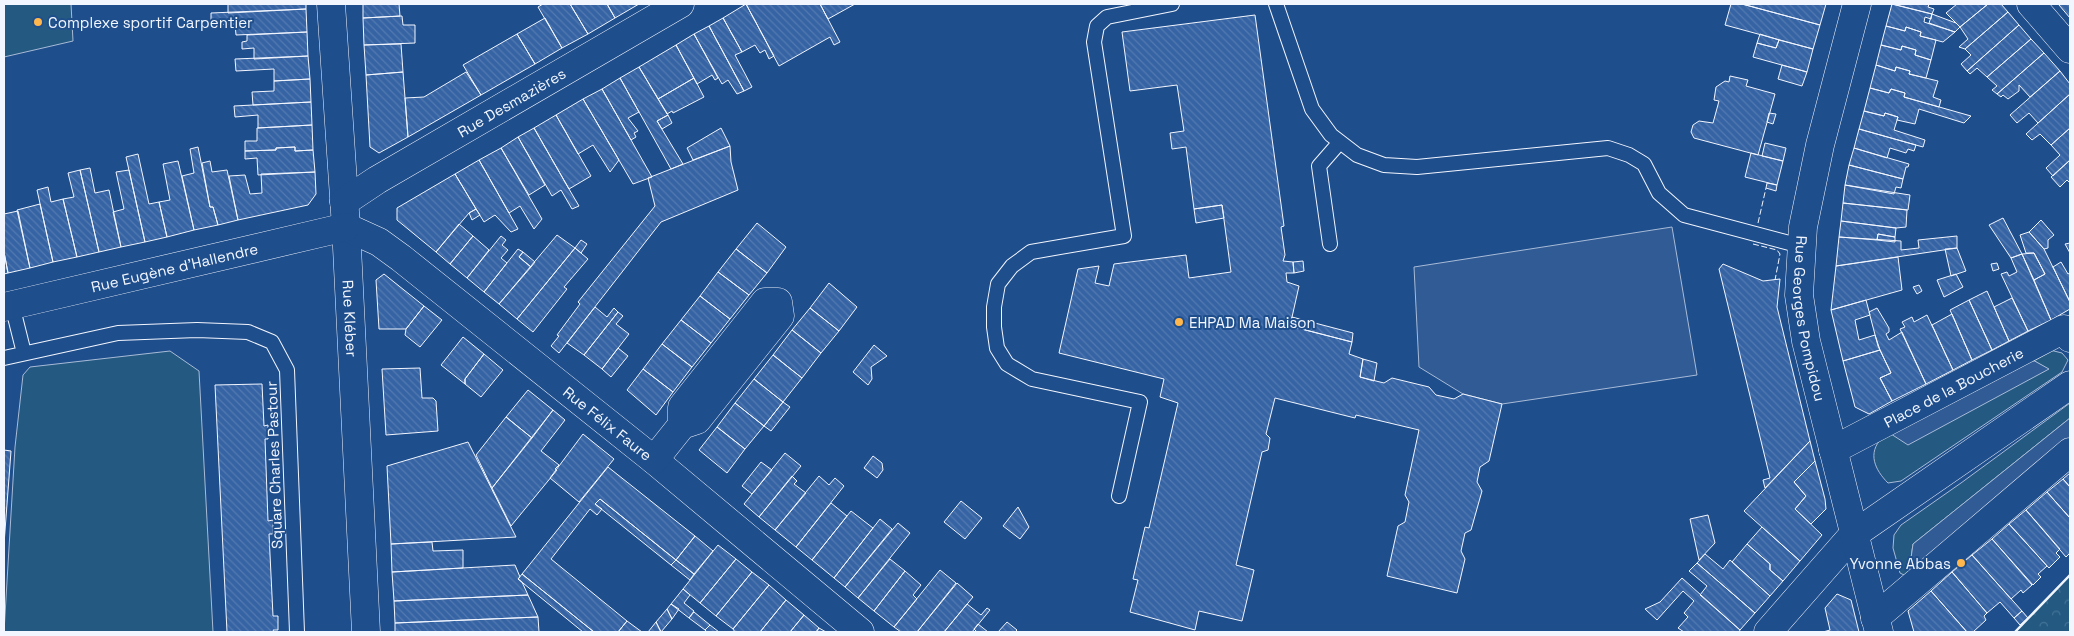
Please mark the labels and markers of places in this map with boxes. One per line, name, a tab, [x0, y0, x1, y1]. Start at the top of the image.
place label: Complexe sportif Carpentier	[48, 13, 253, 32]
marker: Complexe sportif Carpentier	[32, 16, 44, 28]
place label: EHPAD Ma Maison	[1189, 313, 1316, 332]
marker: EHPAD Ma Maison	[1173, 316, 1185, 328]
place label: Yvonne Abbas	[1850, 554, 1951, 573]
marker: Yvonne Abbas	[1955, 557, 1967, 569]

